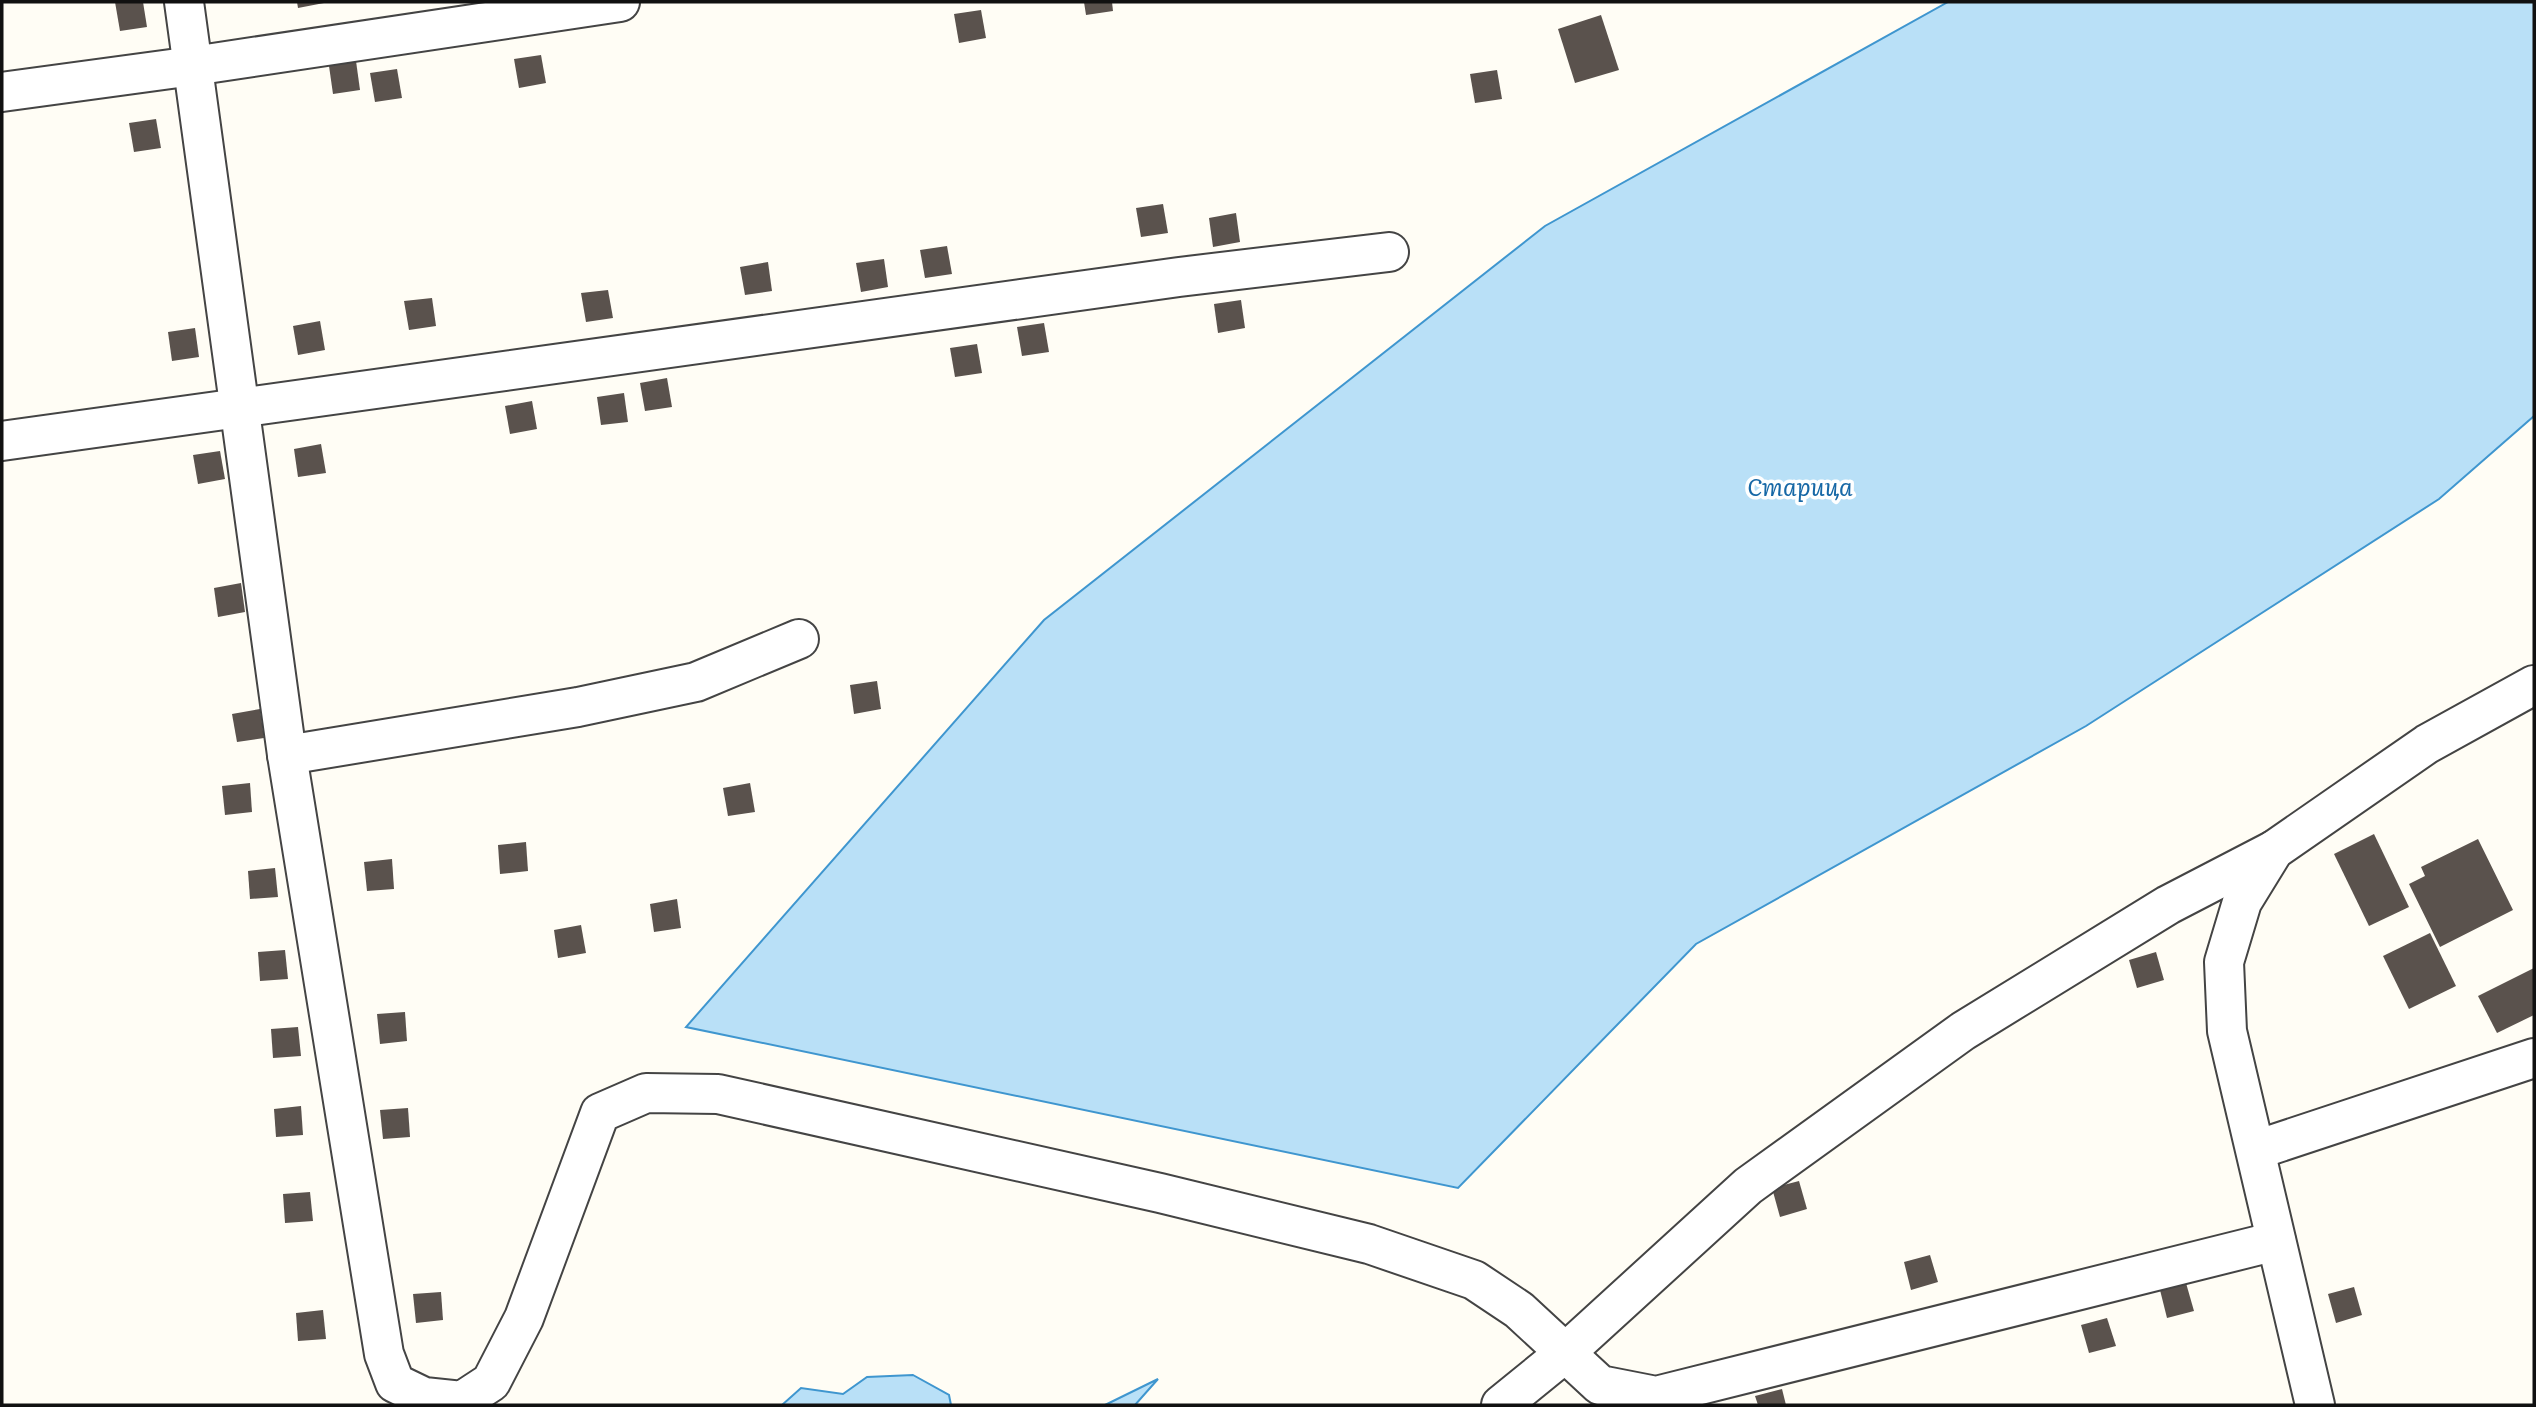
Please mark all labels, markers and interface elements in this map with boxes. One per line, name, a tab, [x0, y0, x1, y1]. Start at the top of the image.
water label: Старица	[1747, 468, 1853, 503]

